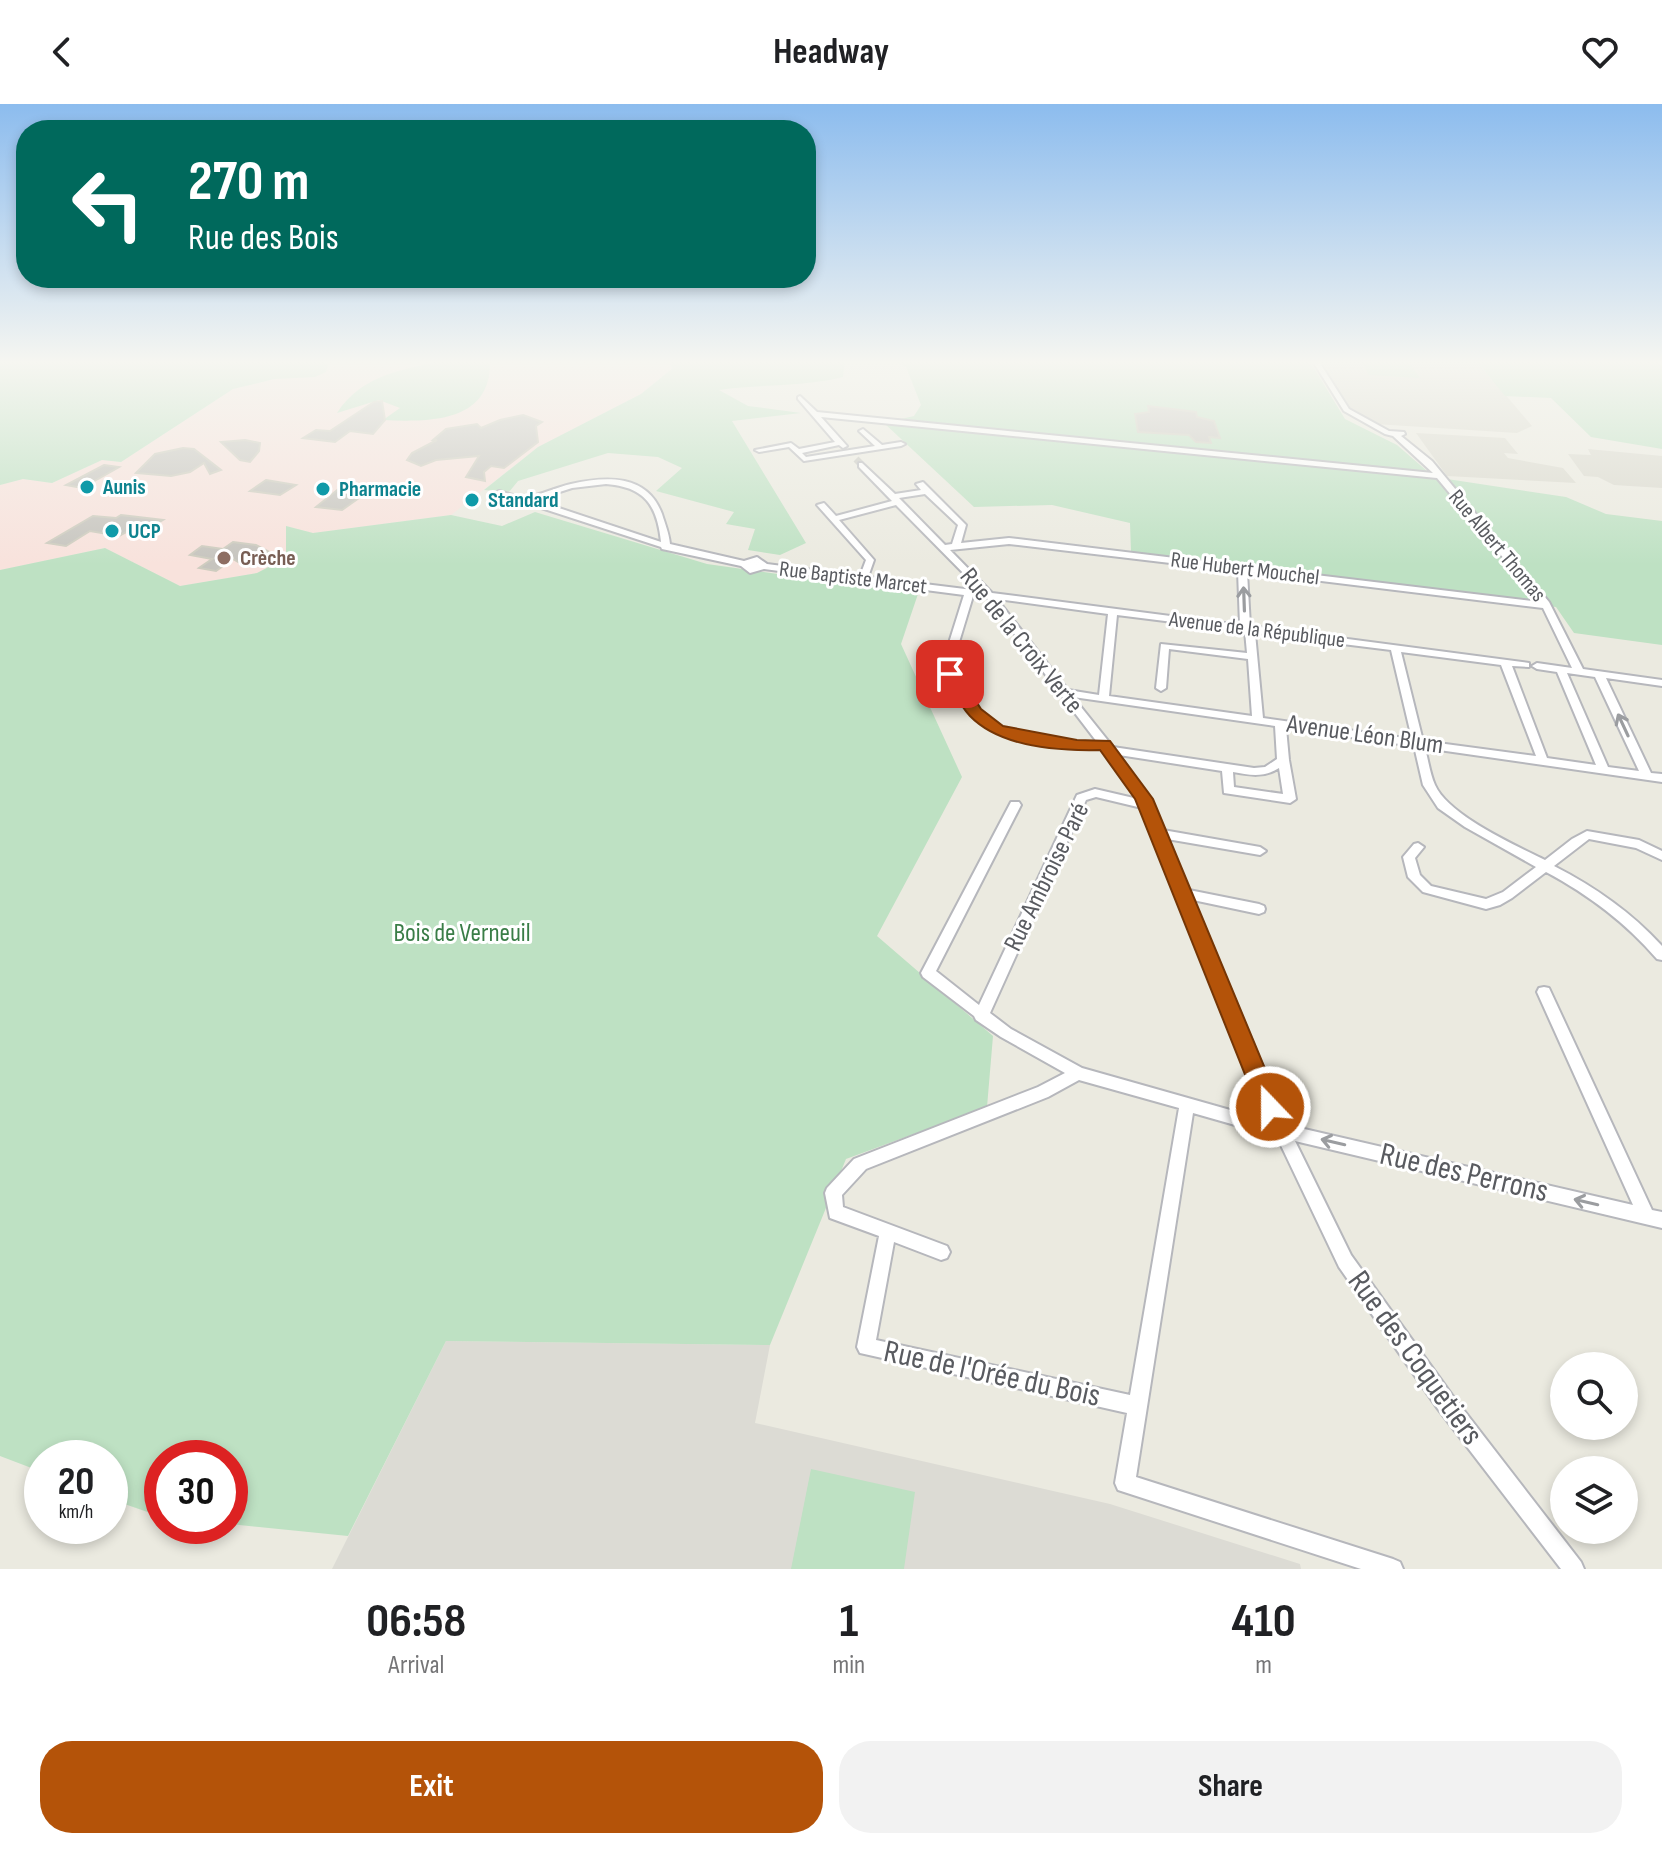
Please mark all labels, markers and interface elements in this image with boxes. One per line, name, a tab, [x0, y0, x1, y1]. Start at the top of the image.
icon: back	[40, 30, 84, 74]
icon: heart	[1578, 30, 1622, 74]
text: Headway	[773, 31, 889, 74]
text: 270 m	[188, 149, 309, 216]
icon: left	[56, 152, 160, 256]
text: Rue des Bois	[188, 217, 339, 260]
place label: Aunis	[102, 474, 146, 501]
place label: Pharmacie	[339, 476, 421, 503]
marker: Aunis	[78, 478, 96, 496]
marker: Pharmacie	[314, 480, 332, 498]
street label: Rue Albert Thomas	[1442, 484, 1552, 608]
place label: Standard	[488, 487, 559, 514]
marker: Standard	[463, 491, 481, 509]
place label: UCP	[128, 518, 161, 545]
marker: UCP	[103, 522, 121, 540]
place label: Crèche	[240, 545, 296, 572]
street label: Rue Hubert Mouchel	[1169, 546, 1321, 592]
marker: Crèche	[215, 549, 233, 567]
street label: Rue Baptiste Marcet	[778, 556, 929, 600]
street label: Rue de la Croix Verte	[953, 562, 1089, 720]
one-way arrow	[1236, 586, 1251, 613]
street label: Avenue de la République	[1167, 606, 1346, 654]
pin	[916, 640, 984, 708]
icon: arrive	[928, 652, 972, 696]
street label: Avenue Léon Blum	[1284, 709, 1445, 761]
one-way arrow	[1615, 713, 1630, 737]
street label: Rue Ambroise Paré	[998, 798, 1096, 956]
park label: Bois de Verneuil	[393, 918, 531, 949]
position arrow	[1228, 1065, 1312, 1149]
one-way arrow	[1321, 1134, 1346, 1149]
street label: Rue des Perrons	[1376, 1135, 1552, 1211]
one-way arrow	[1574, 1194, 1599, 1209]
street label: Rue des Coquetiers	[1339, 1263, 1491, 1453]
street label: Rue de l'Orée du Bois	[880, 1332, 1104, 1416]
map controls	[1550, 1352, 1638, 1544]
button: search	[1550, 1352, 1638, 1440]
speed limit sign: 30	[144, 1440, 248, 1544]
button: layers	[1550, 1456, 1638, 1544]
text: 20	[58, 1458, 94, 1506]
text: km/h	[59, 1500, 93, 1524]
text: 06:58	[366, 1593, 466, 1650]
text: 1	[839, 1593, 858, 1650]
text: 410	[1232, 1593, 1296, 1650]
text: Arrival	[388, 1650, 444, 1681]
text: min	[833, 1650, 865, 1681]
text: m	[1255, 1650, 1272, 1681]
button: Exit	[40, 1741, 823, 1833]
button: Share	[839, 1741, 1622, 1833]

